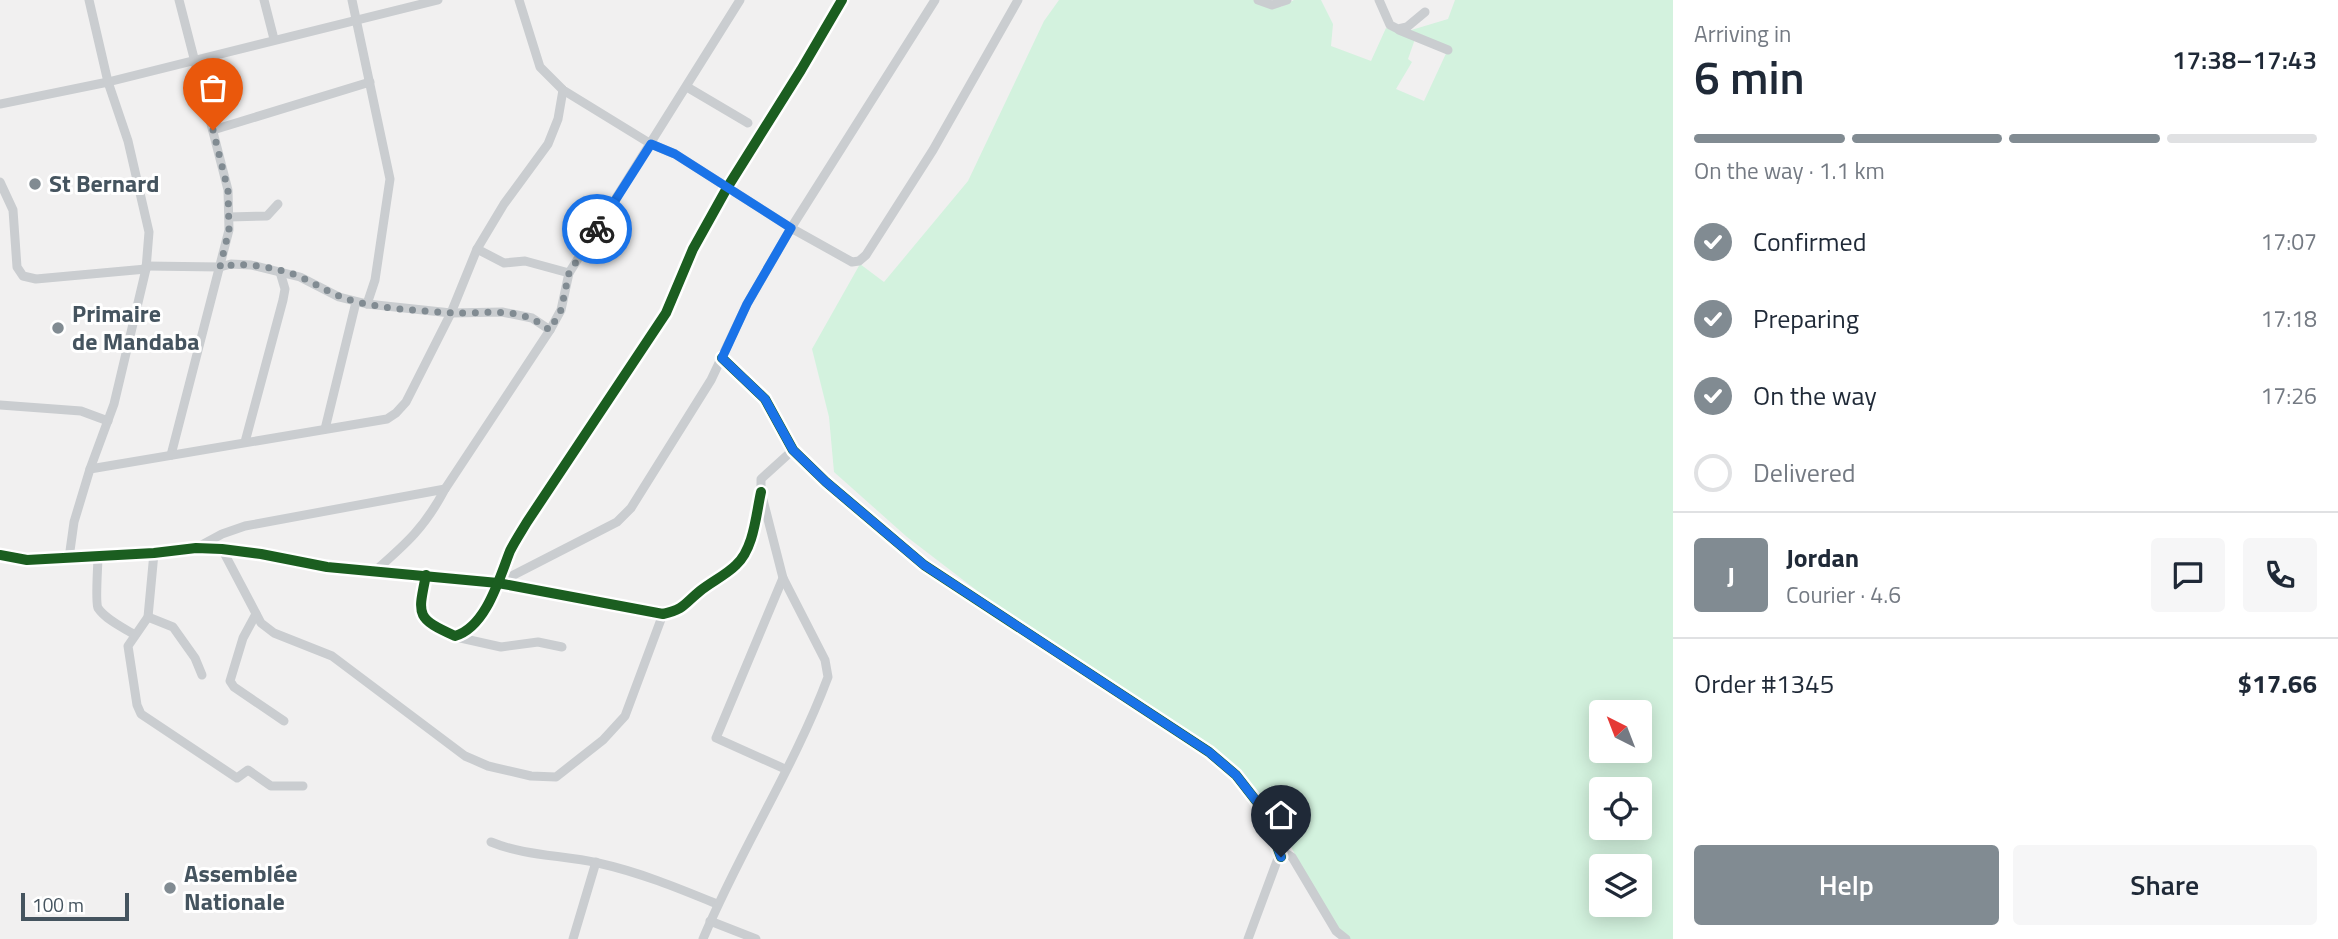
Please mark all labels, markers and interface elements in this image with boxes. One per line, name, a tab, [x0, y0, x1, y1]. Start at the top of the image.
text: Arriving in	[1694, 16, 1791, 51]
text: 17:38–17:43	[2172, 40, 2317, 79]
text: 6 min	[1694, 42, 1805, 112]
pin	[183, 58, 243, 130]
icon: bag	[194, 69, 232, 107]
text: On the way · 1.1 km	[1694, 153, 1885, 188]
place label: St Bernard	[49, 165, 159, 201]
marker: St Bernard	[27, 176, 43, 192]
courier	[562, 194, 632, 264]
icon: bike	[578, 210, 616, 248]
text: Confirmed	[1753, 222, 1867, 261]
icon: check	[1694, 223, 1732, 261]
text: 17:07	[2260, 224, 2317, 259]
place label: Primaire de Mandaba	[72, 295, 200, 359]
text: Preparing	[1753, 299, 1859, 338]
icon: check	[1694, 300, 1732, 338]
text: 17:18	[2260, 301, 2317, 336]
marker: Primaire de Mandaba	[50, 320, 66, 336]
text: On the way	[1753, 376, 1877, 415]
icon: check	[1694, 377, 1732, 415]
text: 17:26	[2260, 378, 2317, 413]
text: Delivered	[1753, 453, 1856, 492]
text: Jordan	[1786, 538, 1859, 577]
button: chat	[2151, 538, 2225, 612]
button: phone	[2243, 538, 2317, 612]
text: J	[1727, 556, 1735, 595]
text: Courier · 4.6	[1786, 577, 1901, 612]
text: Order #1345	[1694, 664, 1834, 703]
text: $17.66	[2238, 664, 2317, 703]
north arrow	[1589, 700, 1652, 763]
map controls	[1589, 700, 1652, 917]
button: locate	[1589, 777, 1652, 840]
pin	[1251, 785, 1311, 857]
icon: home	[1262, 796, 1300, 834]
button: Help	[1694, 845, 1999, 925]
button: Share	[2013, 845, 2317, 925]
button: layers	[1589, 854, 1652, 917]
place label: Assemblée Nationale	[184, 855, 298, 919]
marker: Assemblée Nationale	[162, 880, 178, 896]
scale bar	[21, 890, 130, 922]
text: 100 m	[32, 890, 84, 919]

